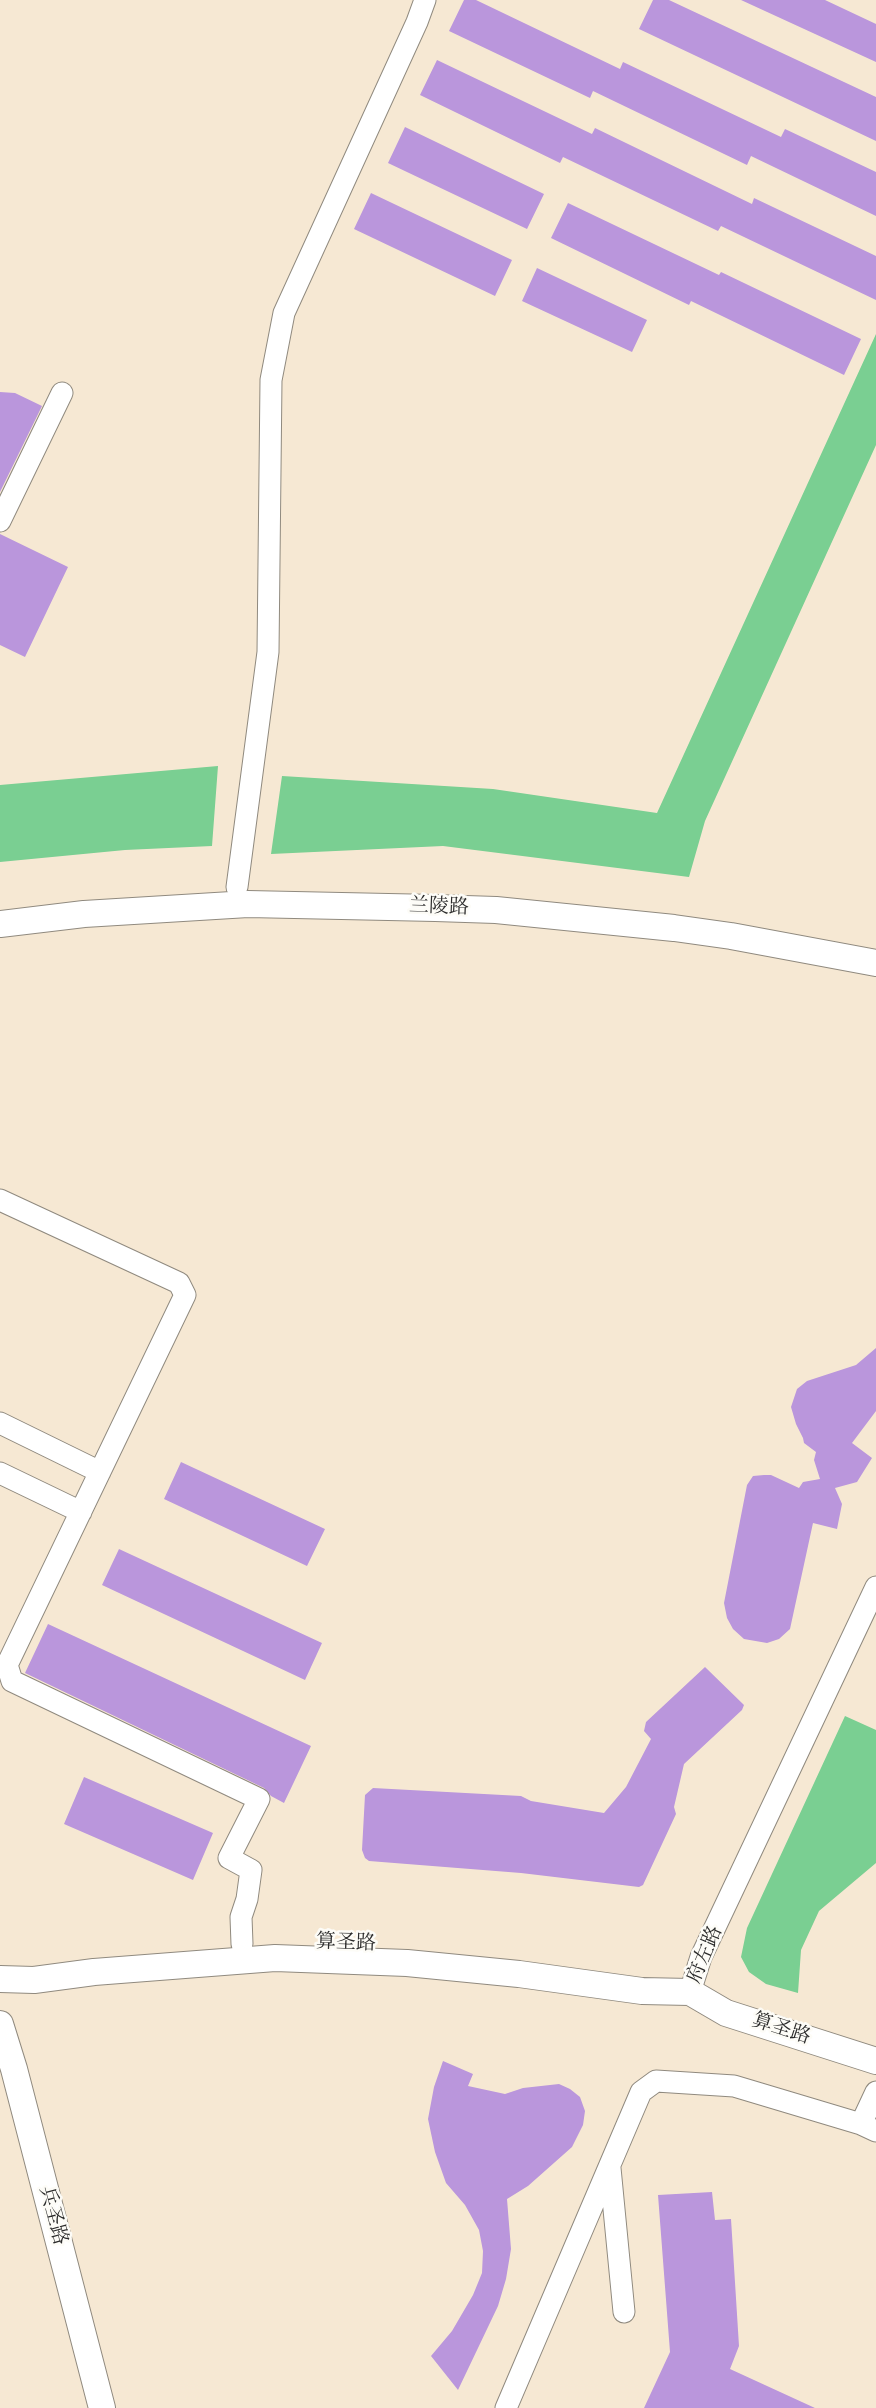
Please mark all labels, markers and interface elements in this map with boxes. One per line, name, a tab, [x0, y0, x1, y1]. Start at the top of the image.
street label: 兰陵路	[409, 895, 469, 921]
street label: 府左路	[683, 1923, 729, 1987]
street label: 算圣路	[316, 1931, 376, 1957]
street label: 算圣路	[749, 2009, 813, 2051]
street label: 兵圣路	[33, 2184, 71, 2248]

